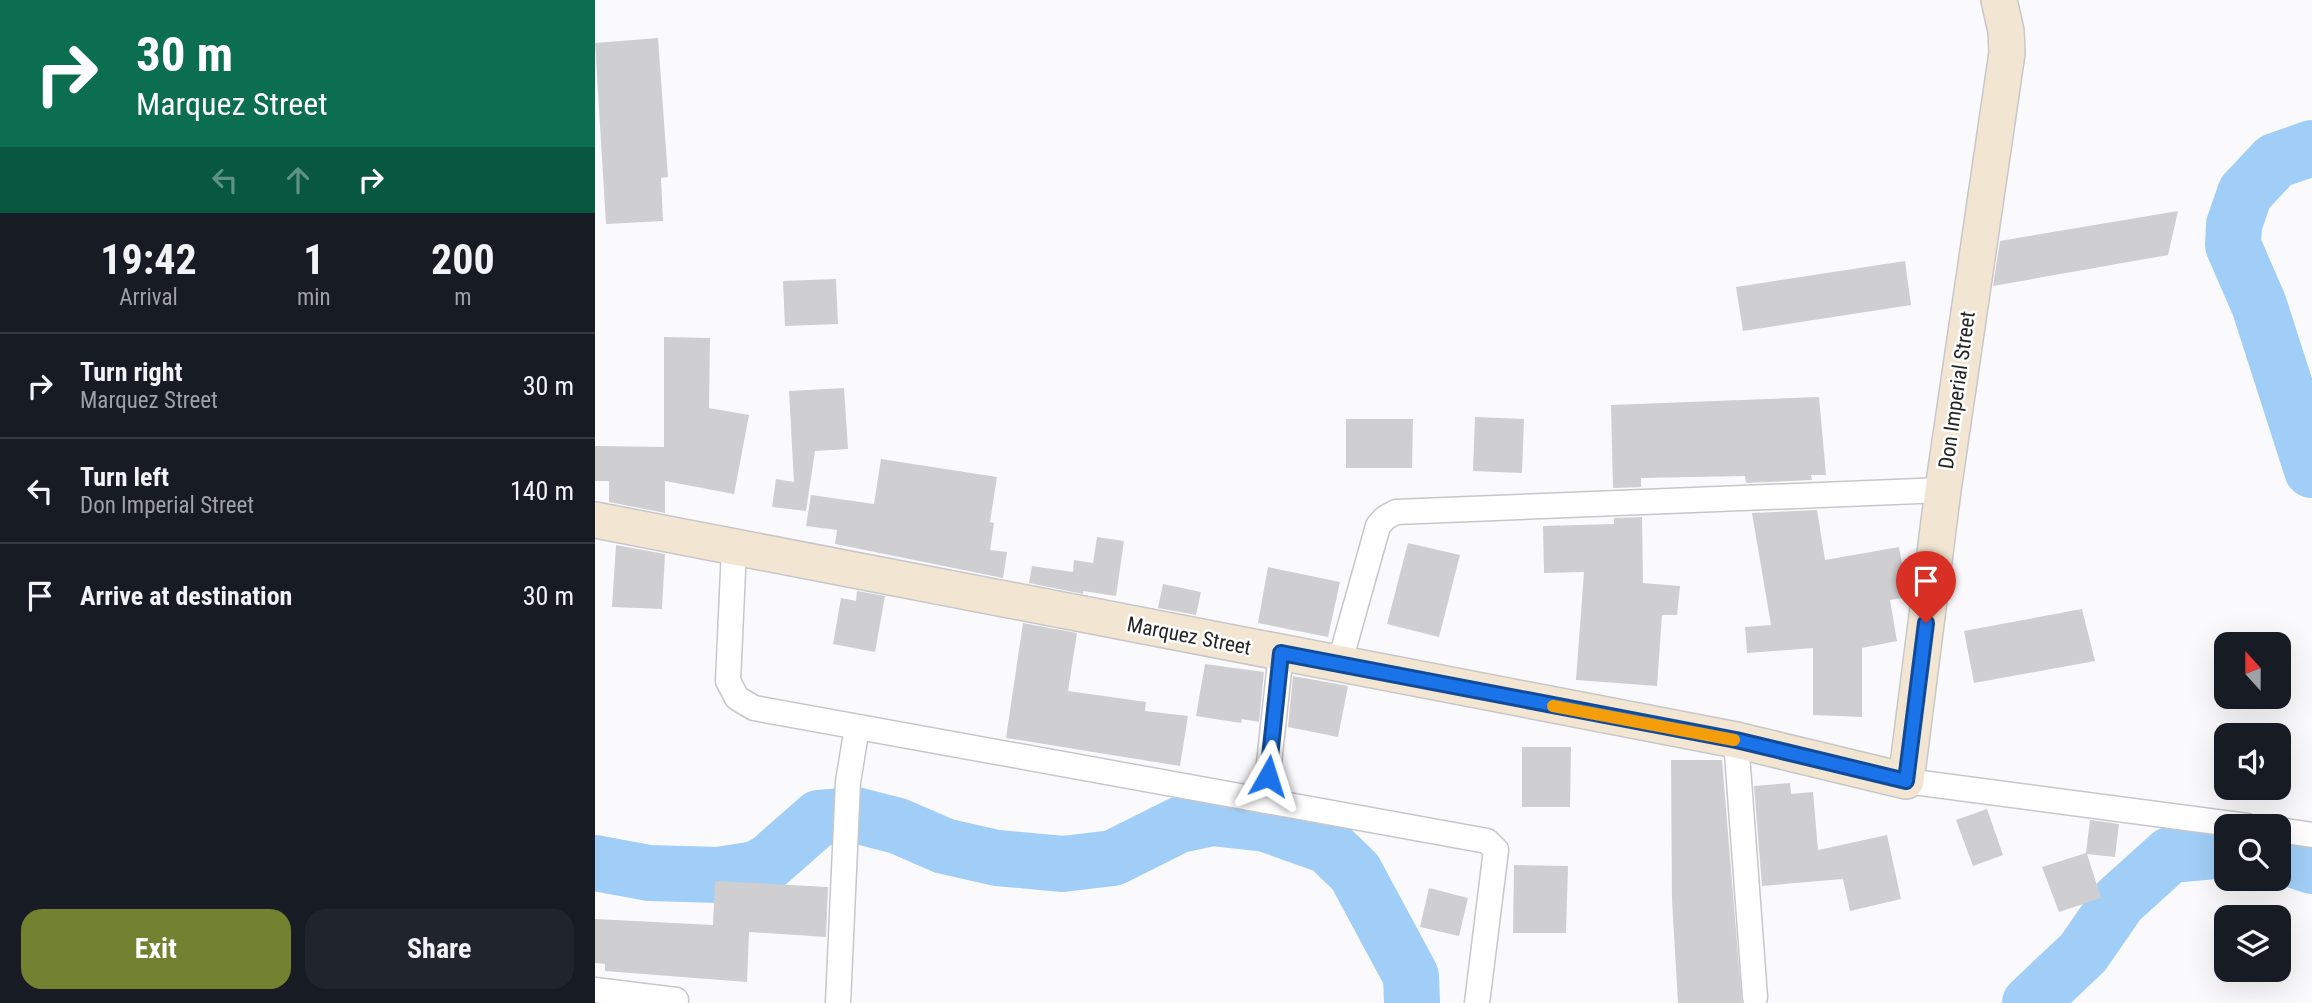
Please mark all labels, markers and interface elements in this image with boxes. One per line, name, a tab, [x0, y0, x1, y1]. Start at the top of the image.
text: 30 m	[136, 26, 233, 83]
icon: right	[21, 28, 112, 119]
text: Marquez Street	[136, 85, 328, 123]
icon: left	[206, 161, 244, 199]
icon: ahead	[279, 161, 317, 199]
icon: right	[352, 161, 390, 199]
text: 19:42	[100, 235, 197, 284]
text: 1	[303, 235, 324, 284]
text: 200	[431, 235, 495, 284]
text: Arrival	[119, 284, 178, 311]
text: min	[297, 284, 331, 311]
text: m	[454, 284, 471, 311]
street label: Don Imperial Street	[1934, 310, 1980, 470]
text: Turn right	[80, 357, 182, 387]
icon: right	[21, 367, 59, 405]
text: 30 m	[523, 371, 574, 401]
text: Marquez Street	[80, 387, 218, 414]
text: Turn left	[80, 462, 169, 492]
icon: left	[21, 472, 59, 510]
text: 140 m	[510, 476, 574, 506]
text: Don Imperial Street	[80, 492, 254, 519]
pin	[1896, 551, 1956, 623]
icon: arrive	[1907, 562, 1945, 600]
icon: arrive	[21, 577, 59, 615]
text: Arrive at destination	[80, 581, 292, 611]
text: 30 m	[523, 581, 574, 611]
street label: Marquez Street	[1125, 612, 1253, 660]
north arrow	[2214, 632, 2291, 709]
map controls	[2214, 632, 2291, 982]
button: sound	[2214, 723, 2291, 800]
position arrow	[1231, 739, 1305, 813]
button: search	[2214, 814, 2291, 891]
button: layers	[2214, 905, 2291, 982]
button: Exit	[21, 909, 291, 989]
button: Share	[305, 909, 574, 989]

